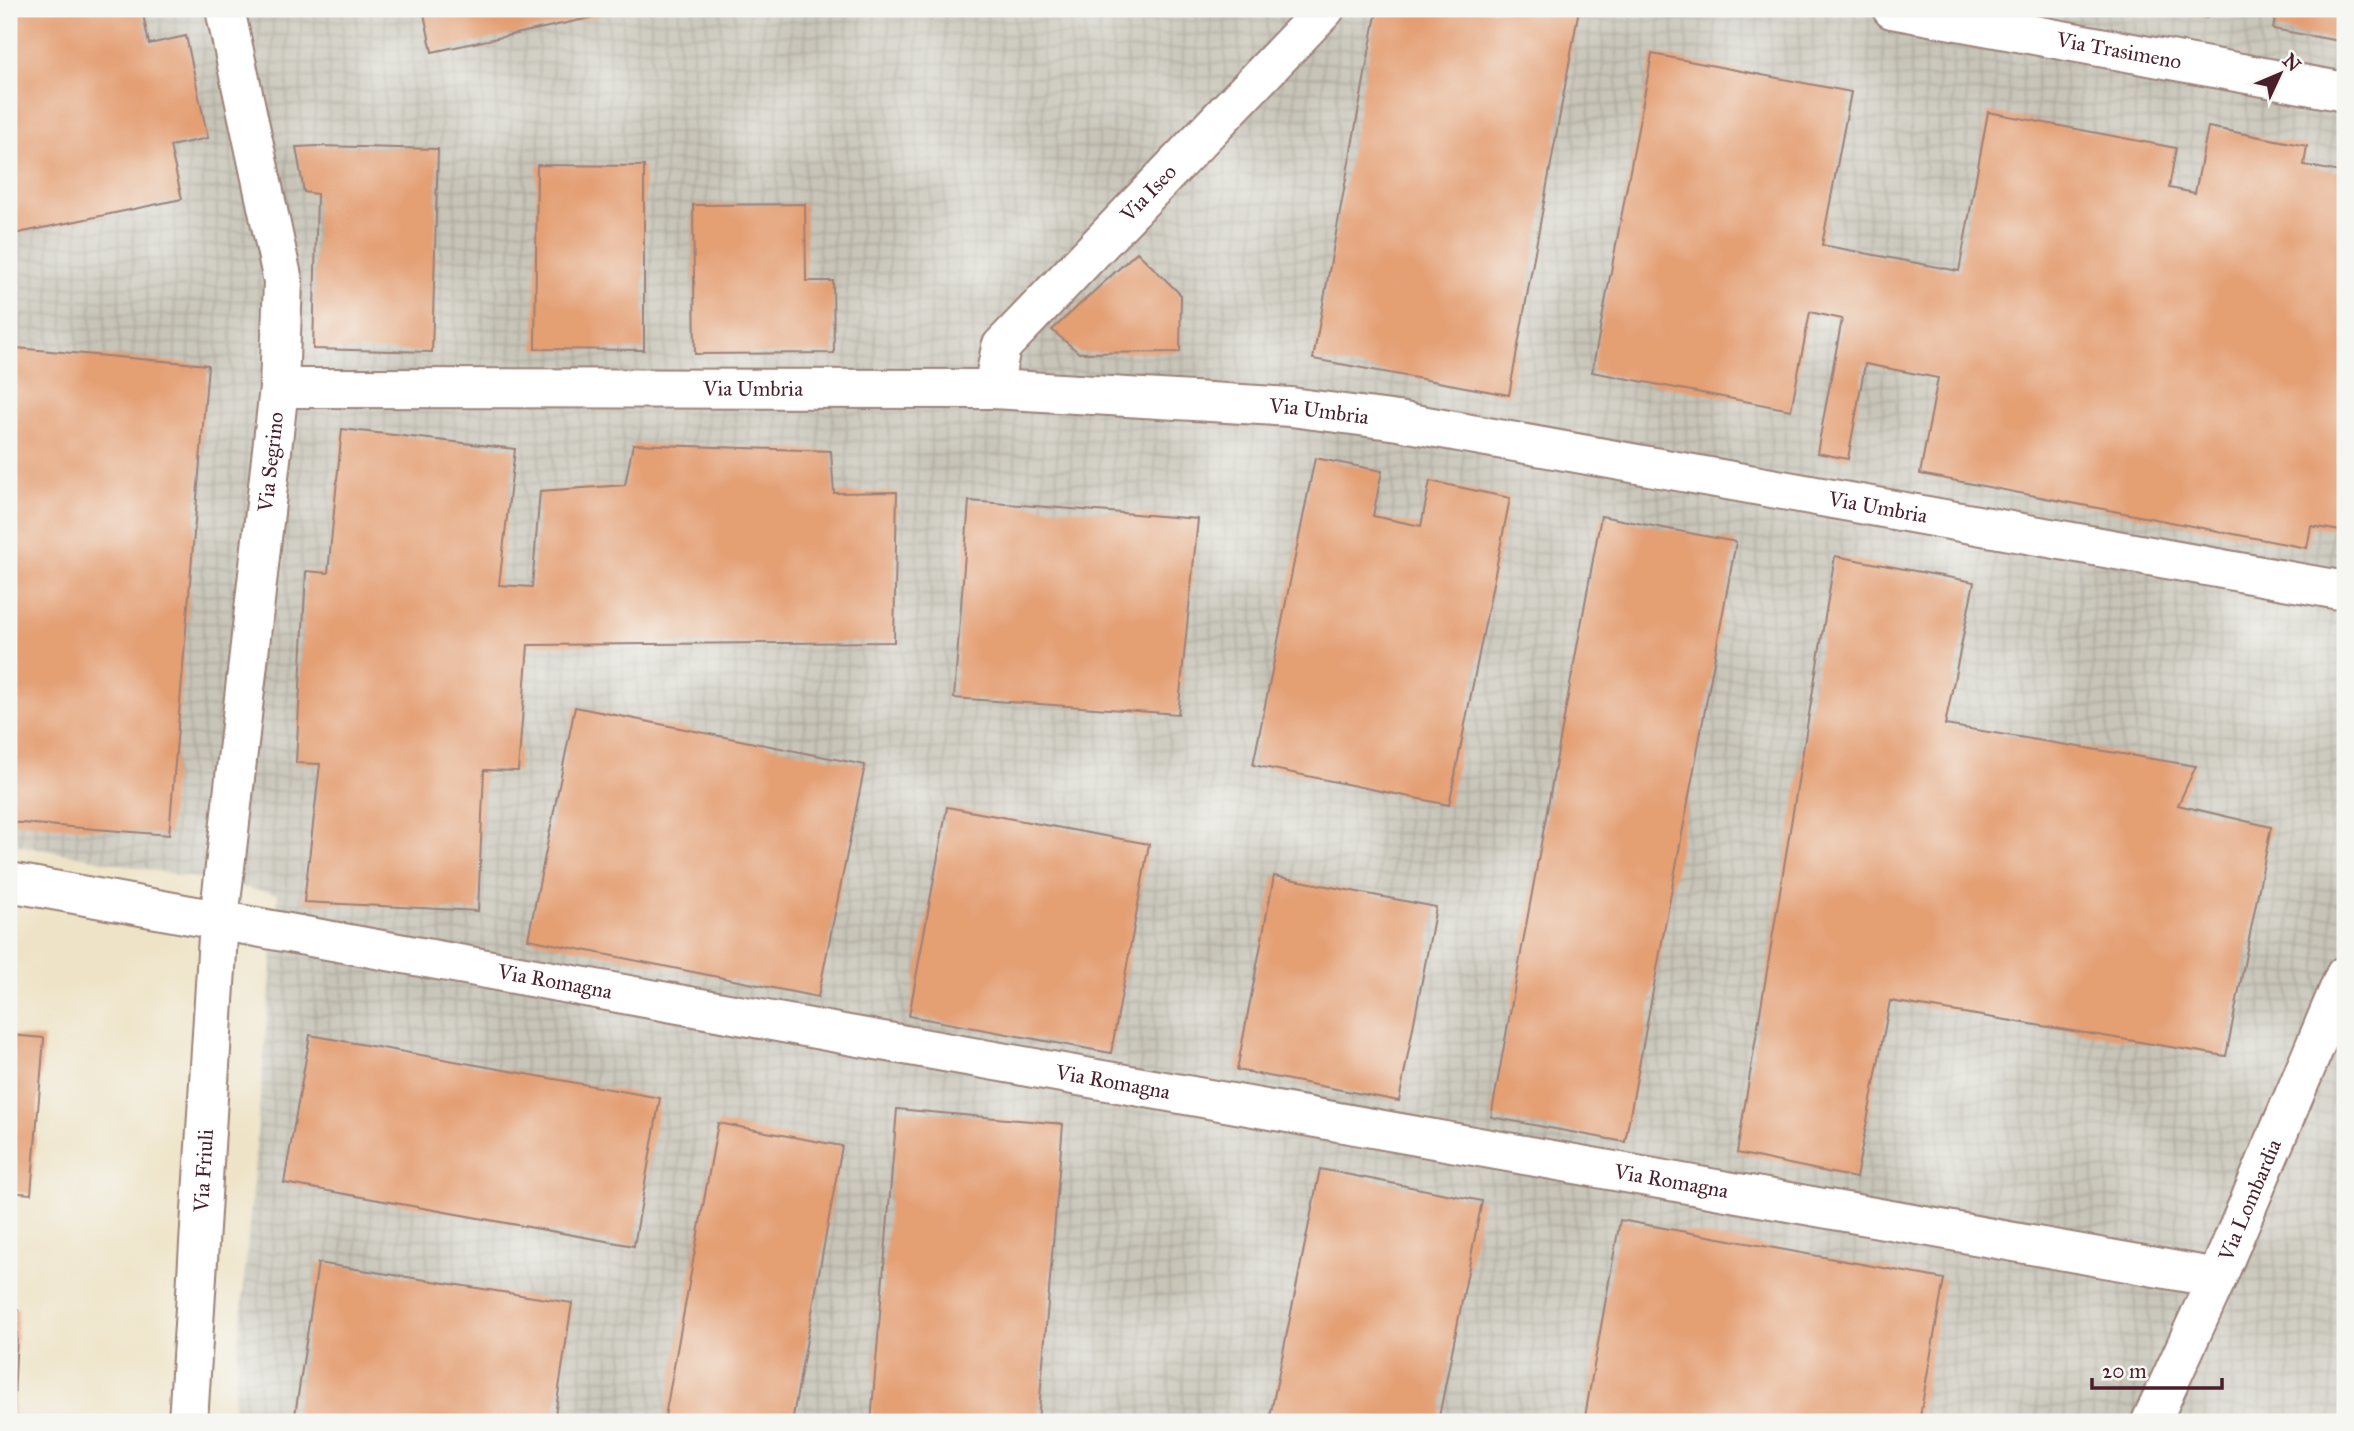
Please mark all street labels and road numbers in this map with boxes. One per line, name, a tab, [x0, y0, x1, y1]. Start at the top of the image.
street label: Via Trasimeno	[2054, 26, 2184, 75]
street label: Via Iseo	[1114, 159, 1182, 228]
street label: Via Umbria	[702, 376, 803, 402]
street label: Via Umbria	[1268, 393, 1371, 430]
street label: Via Segrino	[252, 410, 289, 514]
street label: Via Umbria	[1825, 485, 1930, 529]
street label: Via Romagna	[495, 958, 614, 1005]
street label: Via Romagna	[1053, 1059, 1172, 1105]
street label: Via Friuli	[188, 1128, 219, 1214]
street label: Via Lombardia	[2212, 1135, 2287, 1266]
street label: Via Romagna	[1611, 1158, 1731, 1204]

